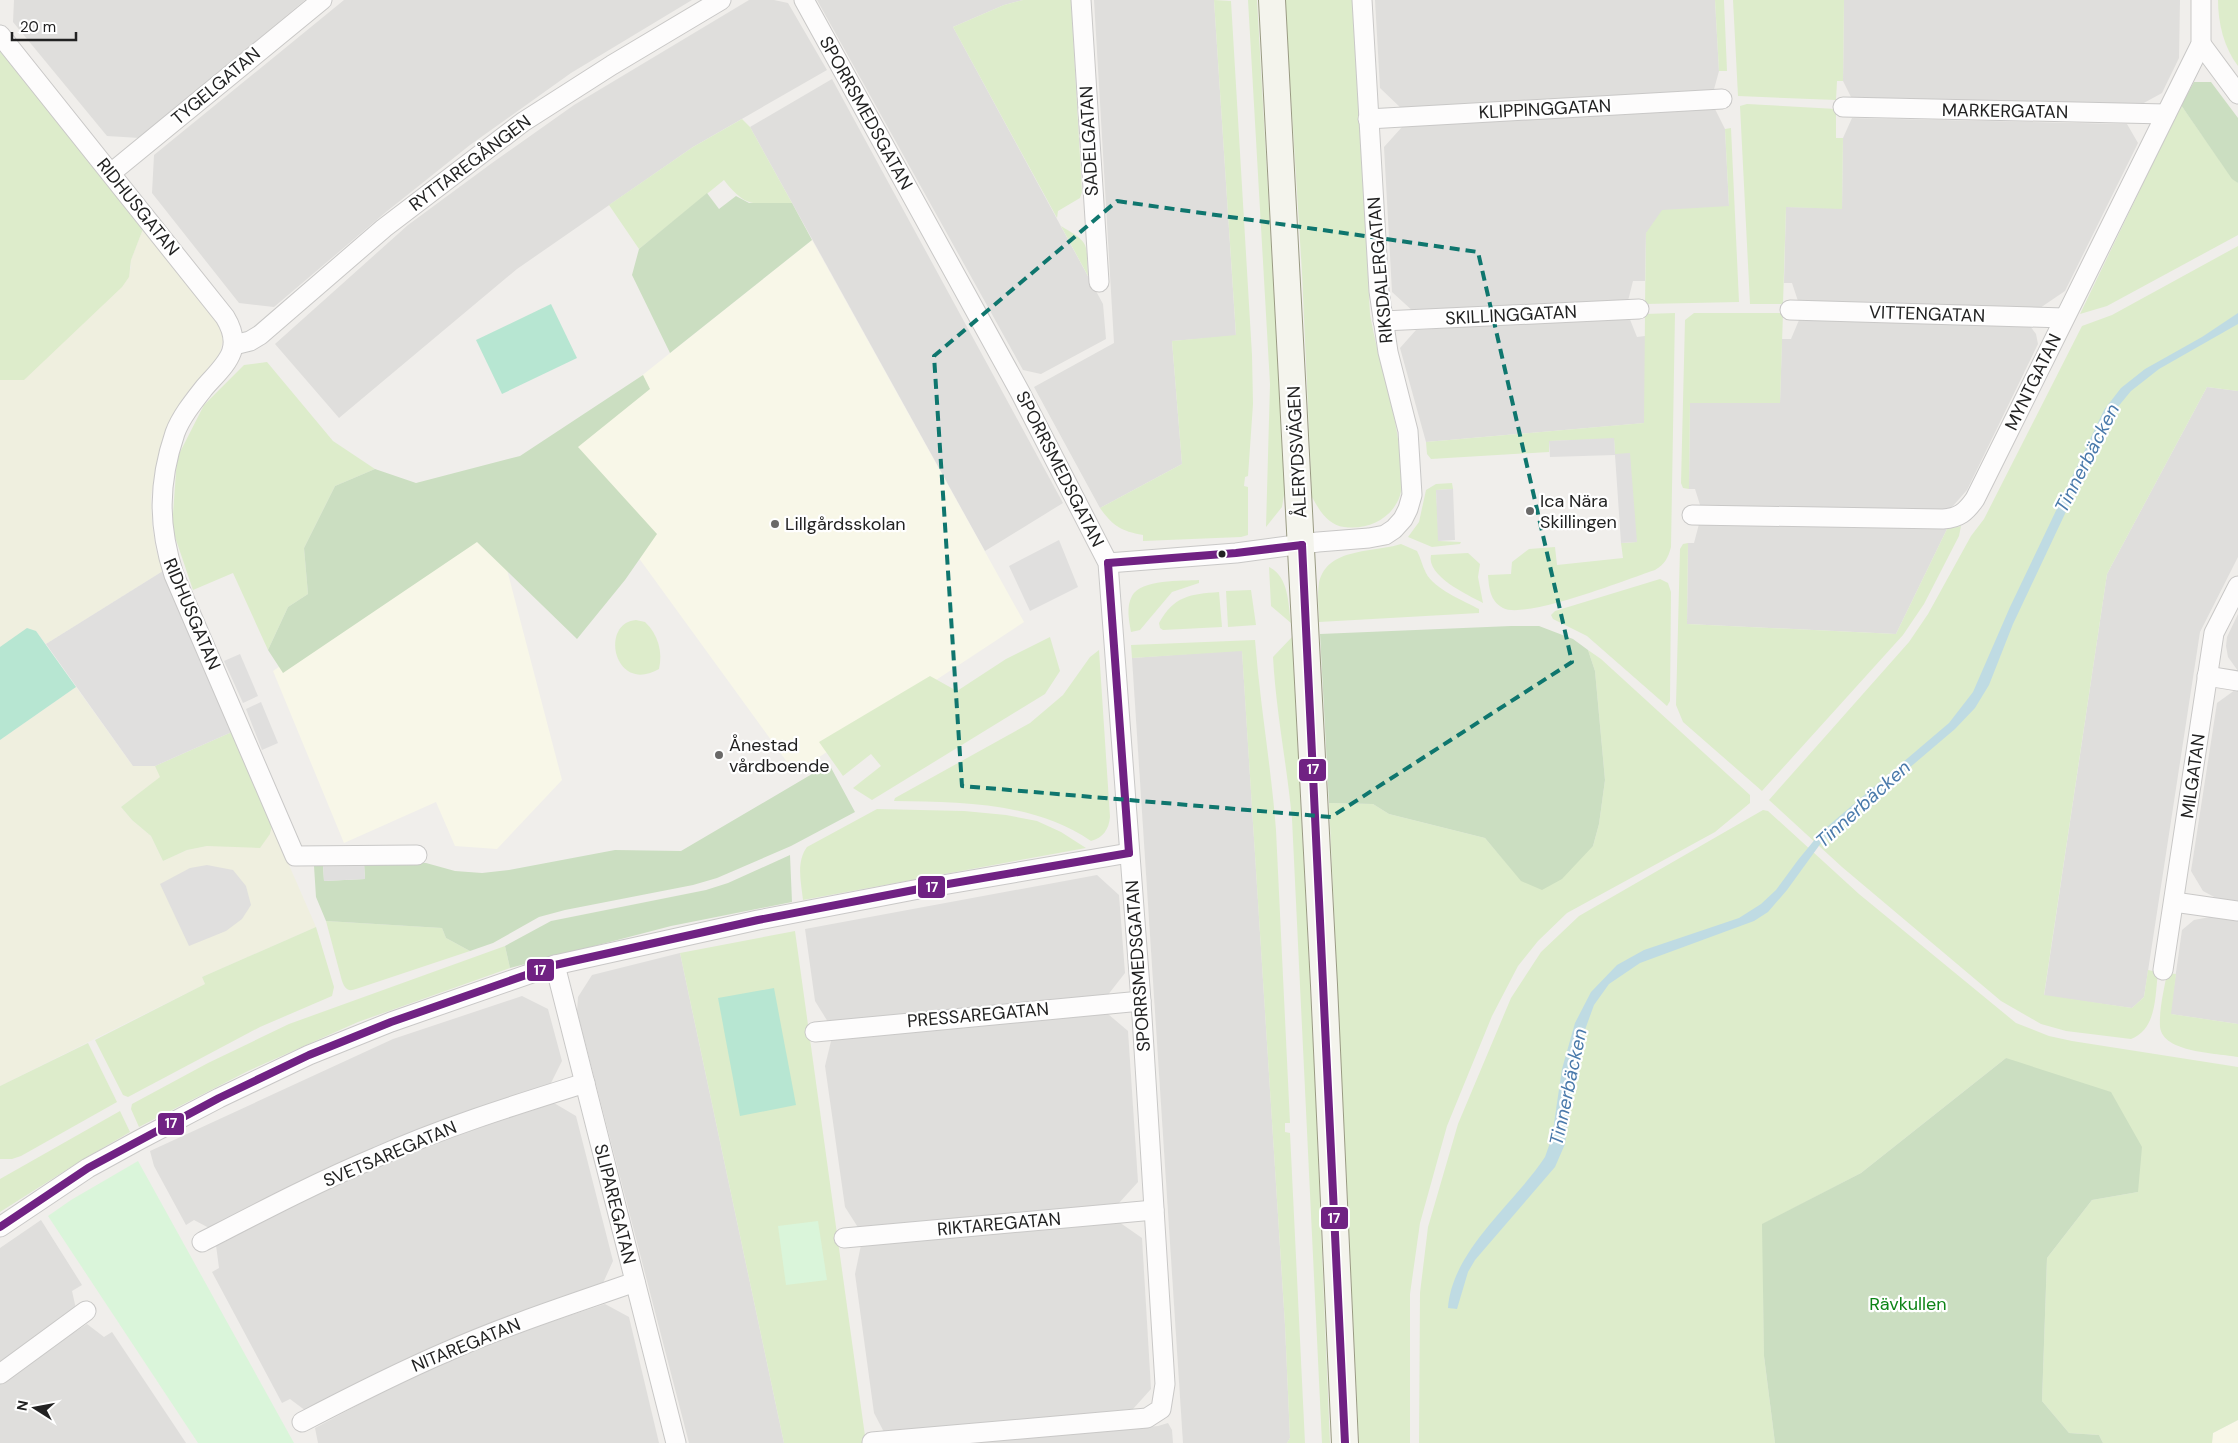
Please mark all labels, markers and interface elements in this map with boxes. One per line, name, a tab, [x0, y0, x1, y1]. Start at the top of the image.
scale bar	[12, 10, 76, 42]
text: 20 m	[20, 17, 56, 37]
street label: SPORRSMEDSGATAN	[814, 32, 918, 194]
street label: TYGELGATAN	[167, 42, 265, 130]
street label: SADELGATAN	[1074, 85, 1104, 197]
street label: KLIPPINGGATAN	[1478, 94, 1612, 124]
street label: MARKERGATAN	[1942, 98, 2068, 124]
street label: RYTTAREGÅNGEN	[404, 109, 536, 217]
street label: RIDHUSGATAN	[91, 153, 185, 261]
street label: RIKSDALERGATAN	[1362, 196, 1398, 344]
street label: SKILLINGGATAN	[1445, 300, 1577, 330]
street label: VITTENGATAN	[1868, 300, 1986, 328]
street label: MYNTGATAN	[1999, 330, 2067, 434]
street label: ÅLERYDSVÄGEN	[1282, 385, 1312, 519]
street label: SPORRSMEDSGATAN	[1010, 387, 1110, 551]
water label: Tinnerbäcken	[2049, 399, 2125, 517]
place label: Ica Nära Skillingen	[1540, 489, 1617, 534]
marker: Ica Nära Skillingen	[1524, 505, 1536, 517]
place label: Lillgårdsskolan	[785, 512, 906, 536]
marker: Lillgårdsskolan	[769, 518, 781, 530]
unlabelled marker	[1217, 549, 1227, 559]
street label: RIDHUSGATAN	[158, 555, 226, 673]
street label: MILGATAN	[2175, 732, 2211, 820]
place label: Ånestad vårdboende	[729, 733, 829, 778]
marker: Ånestad vårdboende	[713, 749, 725, 761]
water label: Tinnerbäcken	[1810, 755, 1916, 853]
line badge: 17	[1298, 758, 1327, 782]
text: 17	[1307, 760, 1320, 778]
line badge: 17	[917, 875, 946, 899]
text: 17	[926, 878, 939, 896]
street label: SPORRSMEDSGATAN	[1120, 879, 1156, 1053]
line badge: 17	[526, 958, 555, 982]
text: 17	[534, 961, 547, 979]
street label: PRESSAREGATAN	[906, 997, 1050, 1033]
water label: Tinnerbäcken	[1543, 1026, 1593, 1148]
line badge: 17	[157, 1112, 185, 1136]
text: 17	[165, 1114, 178, 1132]
street label: SVETSAREGATAN	[320, 1115, 460, 1193]
street label: SLIPAREGATAN	[588, 1141, 642, 1267]
line badge: 17	[1320, 1206, 1349, 1230]
street label: RIKTAREGATAN	[936, 1207, 1062, 1241]
text: 17	[1328, 1209, 1341, 1227]
park label: Rävkullen	[1869, 1292, 1947, 1316]
street label: NITAREGATAN	[408, 1312, 524, 1378]
north arrow	[10, 1383, 60, 1433]
text: N	[12, 1399, 32, 1412]

